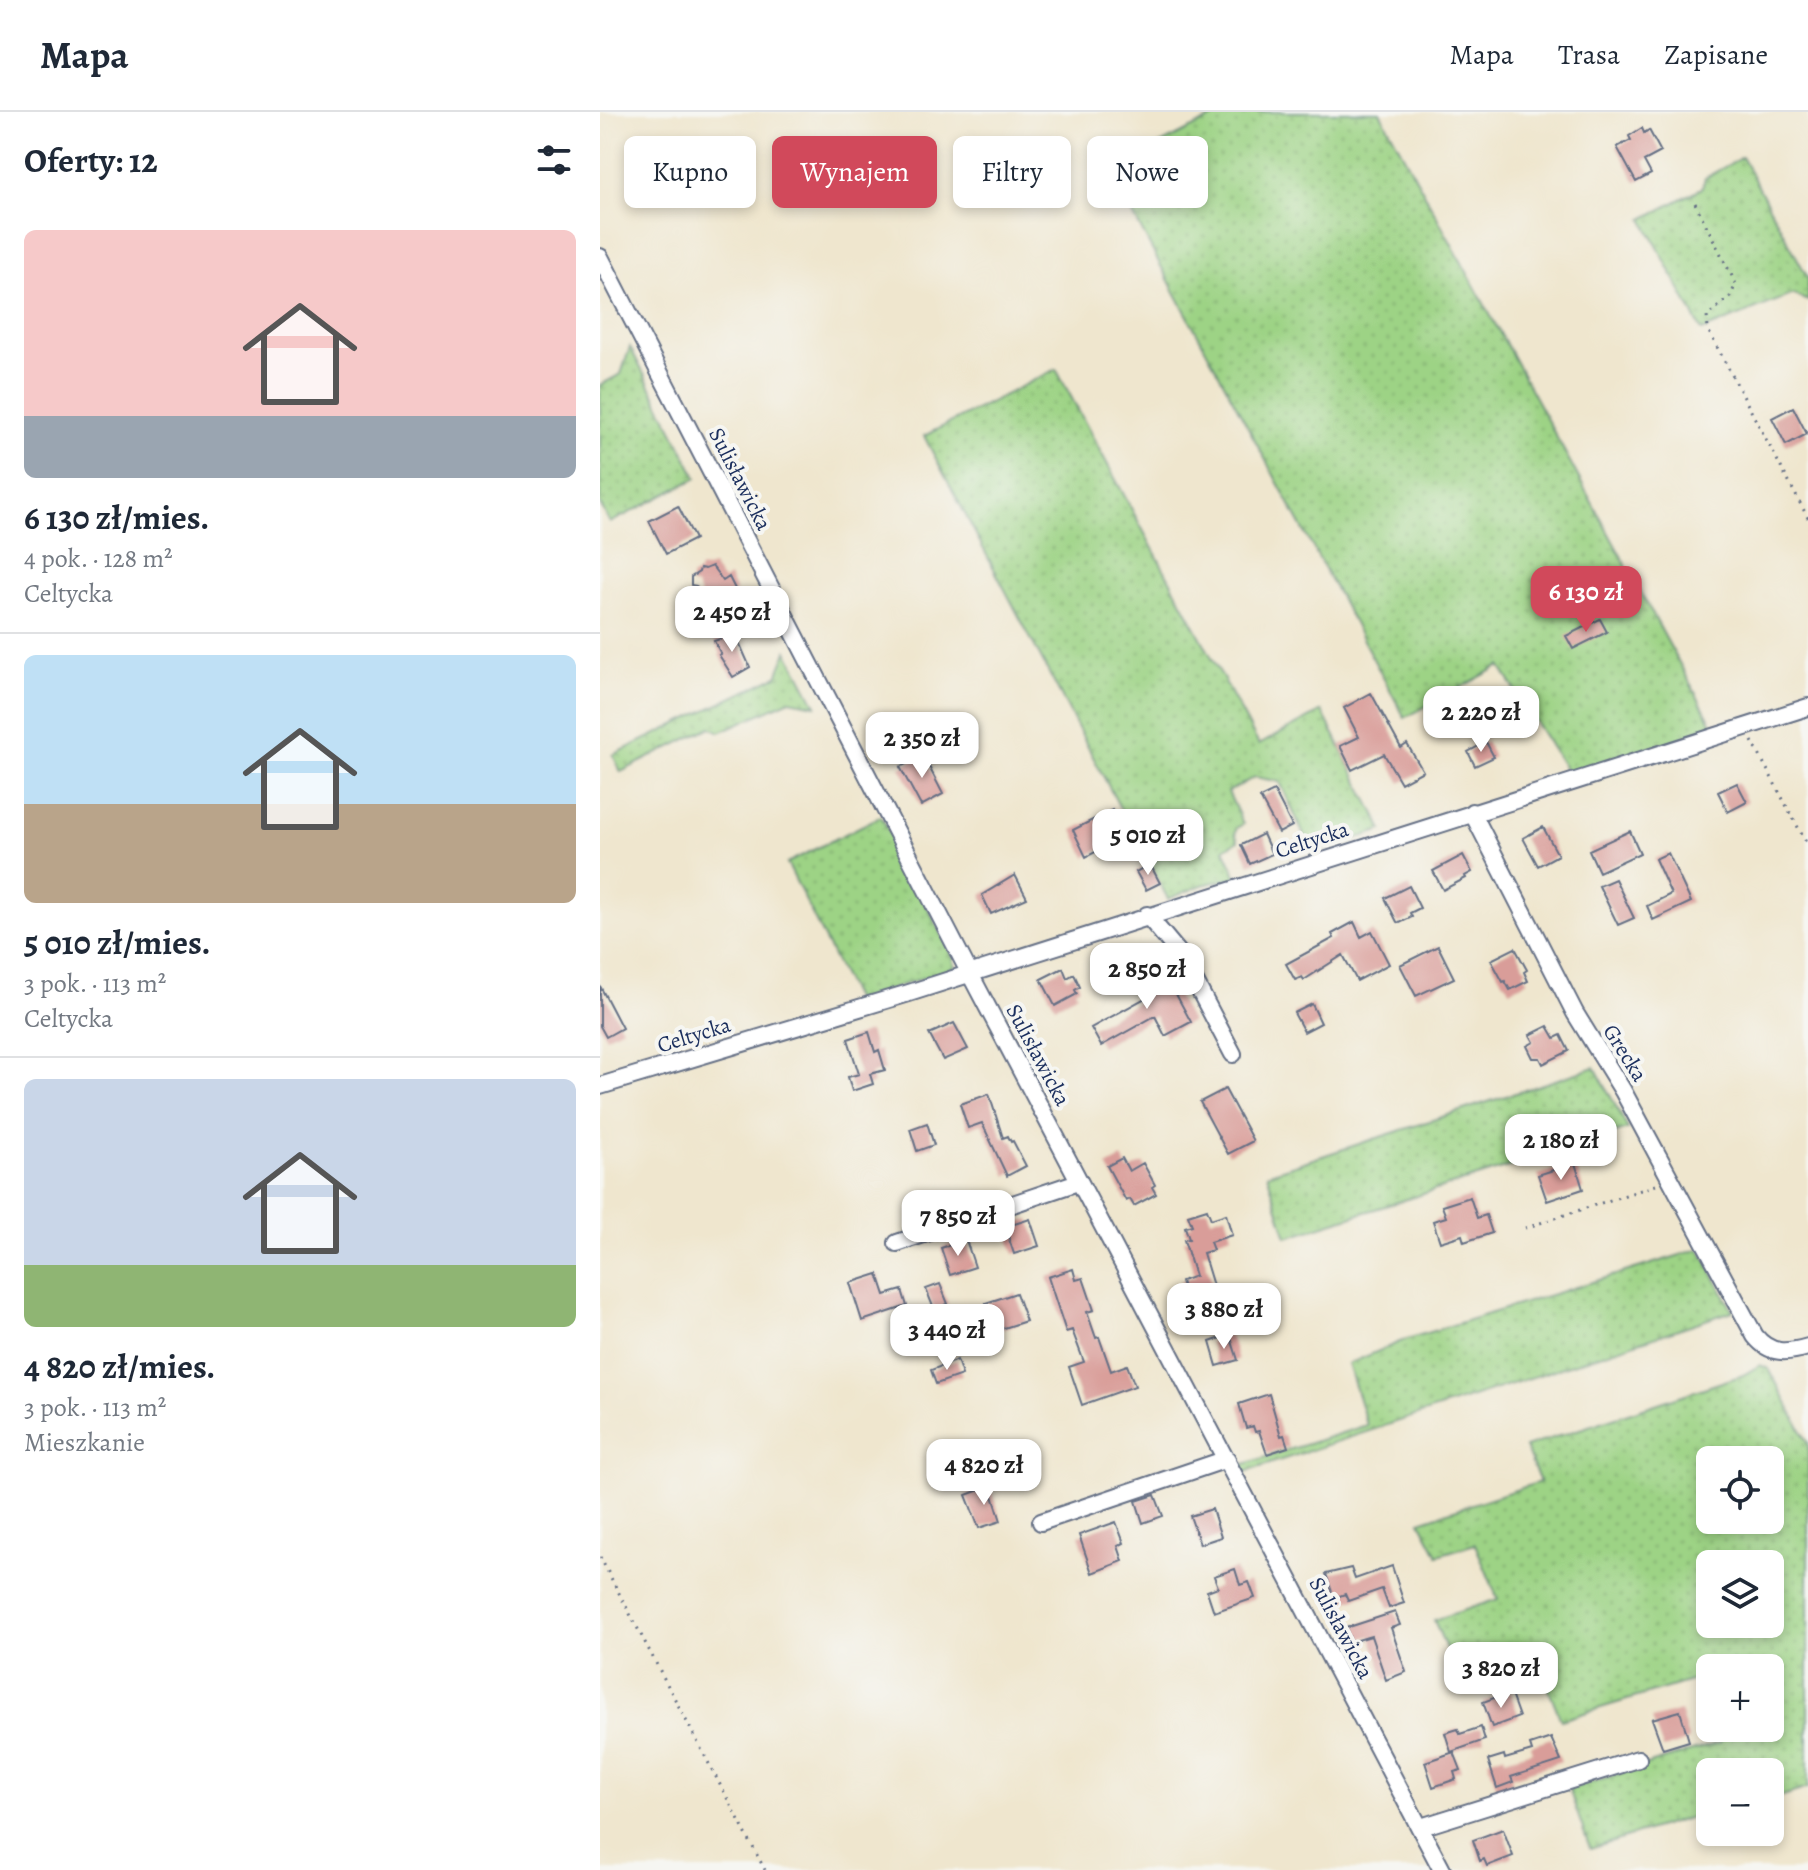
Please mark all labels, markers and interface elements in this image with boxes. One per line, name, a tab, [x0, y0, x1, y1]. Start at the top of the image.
text: Mapa	[40, 29, 129, 81]
text: Mapa	[1450, 36, 1514, 74]
text: Trasa	[1558, 36, 1620, 74]
text: Zapisane	[1664, 36, 1768, 74]
chip: Kupno	[624, 136, 756, 208]
chip: Wynajem	[772, 136, 937, 208]
chip: Filtry	[953, 136, 1071, 208]
chip: Nowe	[1087, 136, 1208, 208]
text: Oferty: 12	[24, 137, 158, 184]
icon: filters	[532, 138, 576, 182]
icon: home	[228, 282, 372, 426]
street label: Sulisławicka	[701, 422, 779, 536]
text: 6 130 zł/mies.	[24, 494, 209, 541]
text: 4 pok. · 128 m²	[24, 541, 173, 576]
pin: 6 130 zł	[1503, 566, 1669, 634]
text: 6 130 zł	[1549, 574, 1623, 609]
text: Celtycka	[24, 576, 113, 611]
pin: 2 450 zł	[649, 586, 815, 654]
text: 2 450 zł	[693, 594, 771, 629]
pin: 2 220 zł	[1398, 686, 1564, 754]
text: 2 220 zł	[1441, 694, 1521, 729]
icon: home	[228, 707, 372, 851]
pin: 2 350 zł	[839, 712, 1005, 780]
text: 2 350 zł	[884, 720, 960, 755]
pin: 5 010 zł	[1065, 809, 1231, 877]
street label: Celtycka	[1272, 814, 1353, 866]
text: 5 010 zł	[1110, 817, 1186, 852]
text: 5 010 zł/mies.	[24, 919, 211, 966]
pin: 2 850 zł	[1064, 943, 1230, 1011]
text: 2 850 zł	[1108, 951, 1186, 986]
text: 3 pok. · 113 m²	[24, 966, 166, 1001]
street label: Sulisławicka	[999, 999, 1078, 1112]
text: Celtycka	[24, 1001, 113, 1036]
street label: Celtycka	[654, 1009, 735, 1060]
street label: Grecka	[1596, 1019, 1655, 1088]
pin: 2 180 zł	[1478, 1114, 1644, 1182]
text: 2 180 zł	[1523, 1122, 1599, 1157]
icon: home	[228, 1131, 372, 1275]
pin: 7 850 zł	[875, 1190, 1041, 1258]
text: 7 850 zł	[920, 1198, 996, 1233]
pin: 3 880 zł	[1141, 1283, 1307, 1351]
text: 3 880 zł	[1185, 1291, 1263, 1326]
pin: 3 440 zł	[864, 1304, 1030, 1372]
text: 3 440 zł	[908, 1312, 986, 1347]
text: 4 820 zł/mies.	[24, 1343, 215, 1390]
text: 3 pok. · 113 m²	[24, 1390, 166, 1425]
text: Mieszkanie	[24, 1425, 145, 1460]
pin: 4 820 zł	[901, 1439, 1067, 1507]
map controls	[1696, 1446, 1784, 1846]
button: locate	[1696, 1446, 1784, 1534]
text: 4 820 zł	[944, 1447, 1024, 1482]
button: layers	[1696, 1550, 1784, 1638]
street label: Sulisławicka	[1302, 1572, 1381, 1685]
pin: 3 820 zł	[1418, 1642, 1584, 1710]
text: 3 820 zł	[1462, 1650, 1540, 1685]
button: +	[1696, 1654, 1784, 1742]
button: −	[1696, 1758, 1784, 1846]

